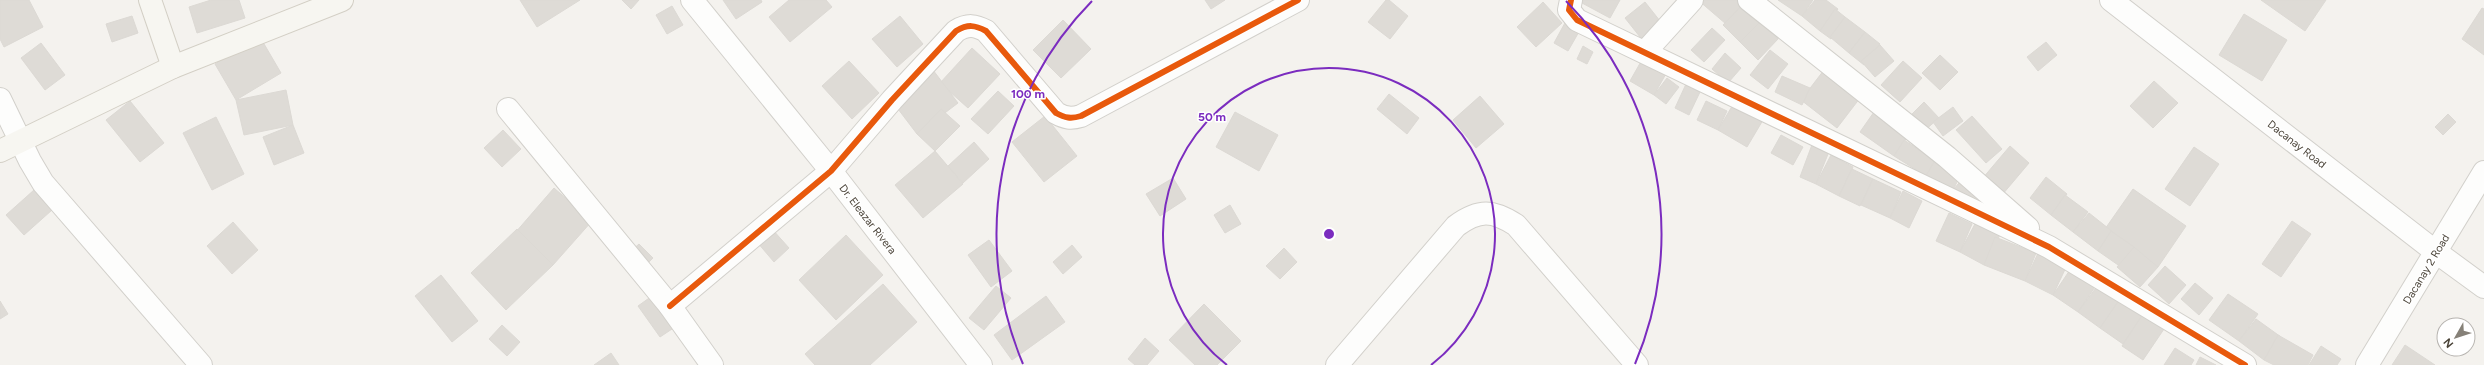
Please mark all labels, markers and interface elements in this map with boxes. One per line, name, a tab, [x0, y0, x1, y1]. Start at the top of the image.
text: 100 m	[1011, 87, 1045, 101]
text: 50 m	[1198, 110, 1226, 124]
street label: Dacanay Road	[2265, 118, 2328, 171]
street label: Dr. Eleazar Rivera	[836, 182, 899, 257]
centre of rings	[1322, 227, 1336, 241]
street label: Dacanay 2 Road	[2400, 232, 2452, 307]
north arrow	[2436, 317, 2476, 357]
text: N	[2441, 336, 2456, 350]

